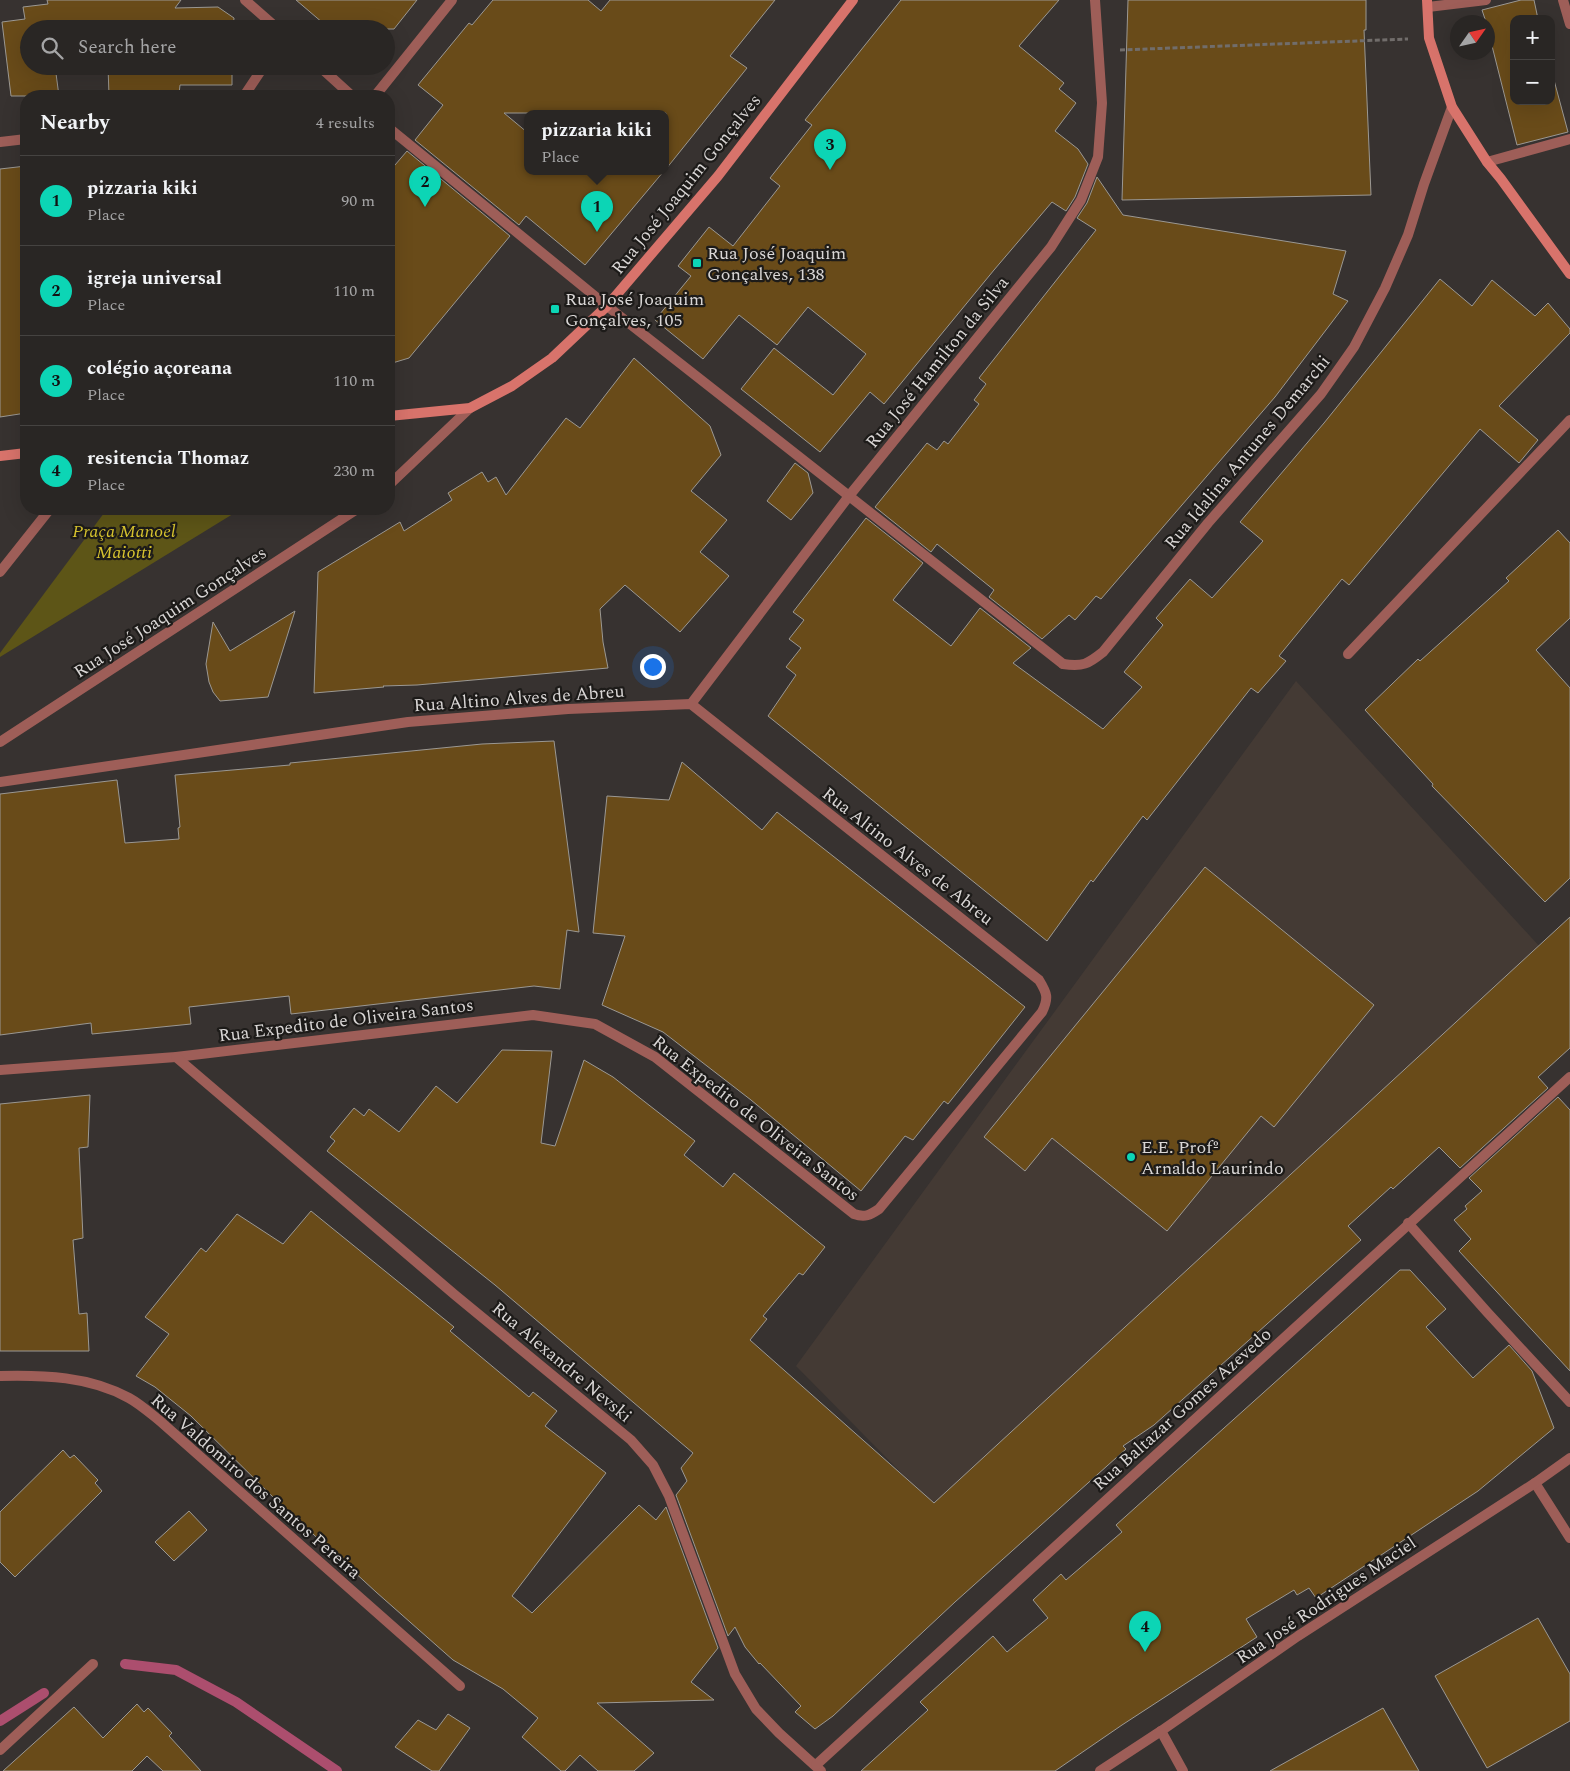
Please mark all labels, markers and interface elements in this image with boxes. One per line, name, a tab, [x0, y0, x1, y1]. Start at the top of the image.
north arrow	[1450, 15, 1495, 60]
map controls	[1510, 15, 1555, 105]
button: +	[1510, 15, 1555, 60]
search box	[20, 20, 395, 75]
text: Search here	[78, 33, 177, 62]
icon: search	[38, 34, 66, 62]
button: −	[1510, 60, 1555, 105]
street label: Rua José Joaquim Gonçalves	[605, 88, 768, 280]
text: Nearby	[40, 107, 110, 139]
popup	[524, 110, 669, 175]
text: 4 results	[316, 111, 375, 135]
text: pizzaria kiki	[541, 116, 652, 145]
pin: 3	[814, 129, 846, 170]
text: Place	[541, 145, 579, 169]
pin: 2	[409, 166, 441, 207]
text: pizzaria kiki	[87, 174, 197, 203]
text: 1	[52, 189, 60, 213]
text: 90 m	[341, 189, 375, 213]
pin: 1	[581, 191, 613, 232]
text: Place	[87, 203, 125, 227]
place label: Rua José Joaquim Gonçalves, 138	[707, 240, 846, 288]
marker: Rua José Joaquim Gonçalves, 138	[691, 257, 703, 269]
text: igreja universal	[87, 264, 222, 293]
street label: Rua José Hamilton da Silva	[859, 270, 1016, 454]
text: 2	[52, 279, 60, 303]
text: 110 m	[333, 279, 375, 303]
place label: Rua José Joaquim Gonçalves, 105	[565, 286, 704, 334]
text: Place	[87, 293, 125, 317]
marker: Rua José Joaquim Gonçalves, 105	[549, 303, 561, 315]
street label: Rua Idalina Antunes Demarchi	[1158, 349, 1337, 555]
text: colégio açoreana	[87, 354, 232, 383]
text: 3	[52, 369, 60, 393]
text: 110 m	[333, 369, 375, 393]
text: Place	[87, 383, 125, 407]
text: resitencia Thomaz	[87, 444, 249, 473]
text: 4	[52, 459, 60, 483]
text: 230 m	[333, 459, 375, 483]
text: Place	[87, 473, 125, 497]
park label: Praça Manoel Maiotti	[72, 518, 176, 566]
street label: Rua José Joaquim Gonçalves	[68, 540, 272, 685]
your location	[640, 654, 666, 680]
street label: Rua Altino Alves de Abreu	[413, 678, 625, 719]
street label: Rua Altino Alves de Abreu	[816, 781, 999, 932]
street label: Rua Expedito de Oliveira Santos	[217, 991, 475, 1050]
street label: Rua Expedito de Oliveira Santos	[646, 1029, 865, 1208]
place label: E.E. Profº Arnaldo Laurindo	[1141, 1134, 1284, 1182]
marker: E.E. Profº Arnaldo Laurindo	[1125, 1151, 1137, 1163]
street label: Rua Alexandre Nevski	[486, 1296, 638, 1429]
street label: Rua Baltazar Gomes Azevedo	[1087, 1321, 1278, 1497]
street label: Rua Valdomiro dos Santos Pereira	[145, 1387, 367, 1586]
street label: Rua José Rodrigues Maciel	[1231, 1530, 1422, 1671]
pin: 4	[1129, 1611, 1161, 1652]

